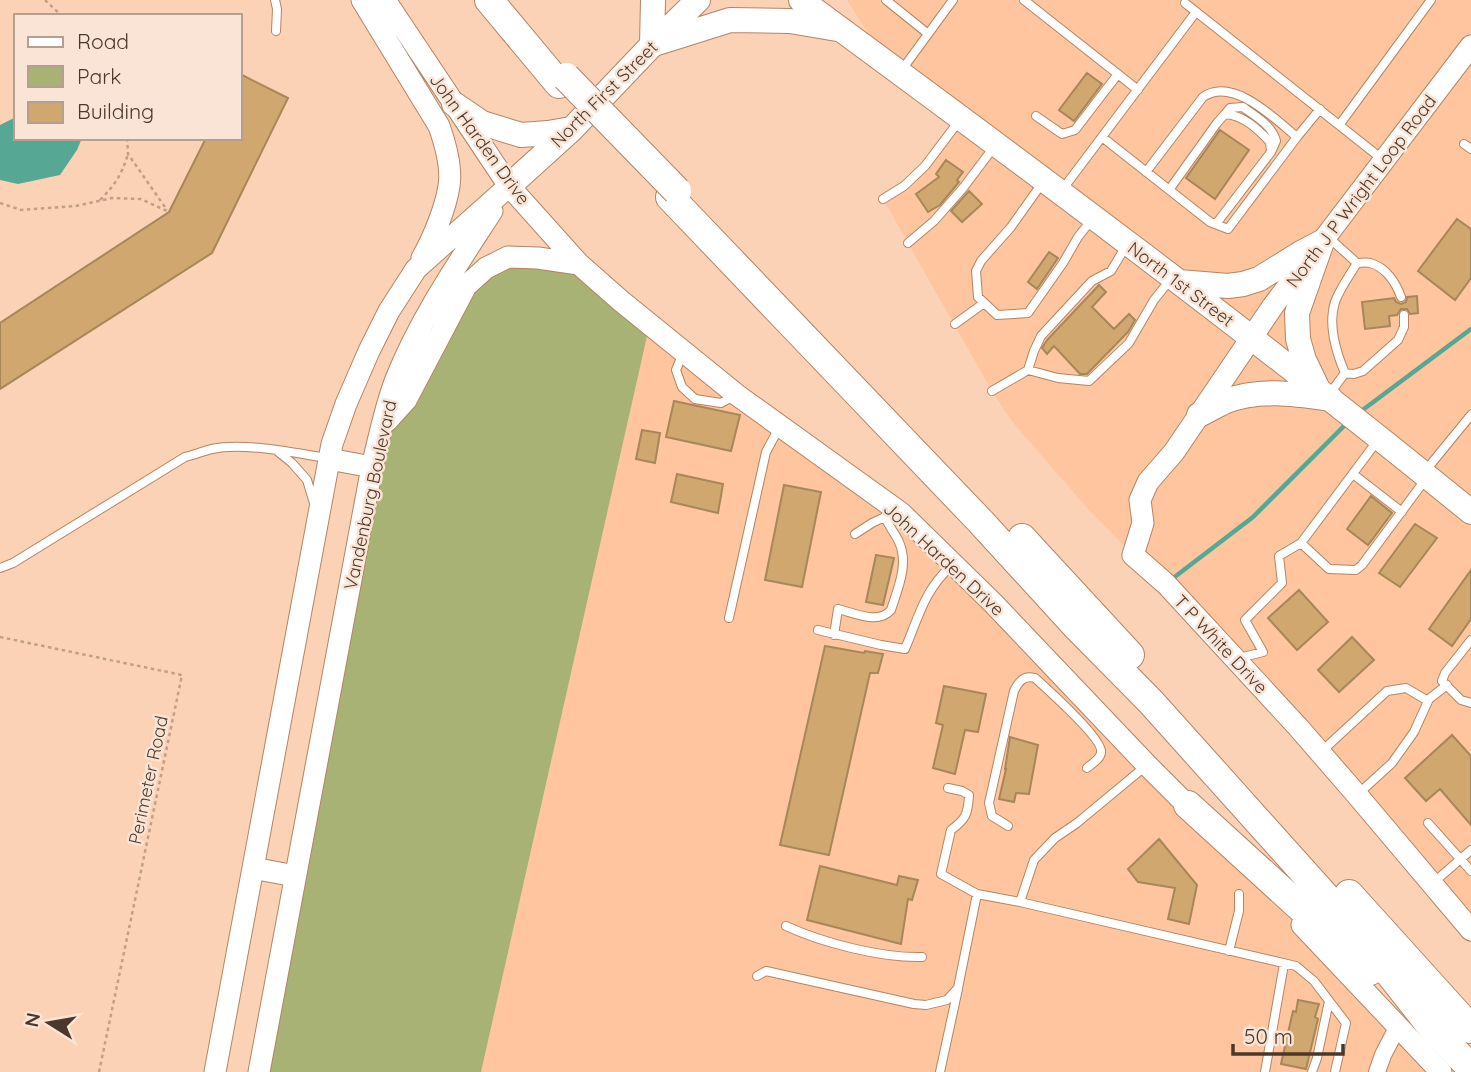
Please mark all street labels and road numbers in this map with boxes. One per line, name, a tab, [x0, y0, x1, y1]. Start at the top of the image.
street label: North First Street	[546, 36, 662, 152]
street label: John Harden Drive	[425, 69, 535, 209]
street label: North J P Wright Loop Road	[1281, 90, 1441, 292]
street label: North 1st Street	[1123, 236, 1239, 332]
street label: Vandenburg Boulevard	[339, 398, 401, 592]
street label: John Harden Drive	[879, 497, 1009, 621]
street label: T P White Drive	[1169, 590, 1273, 698]
street label: Perimeter Road	[123, 714, 173, 846]

